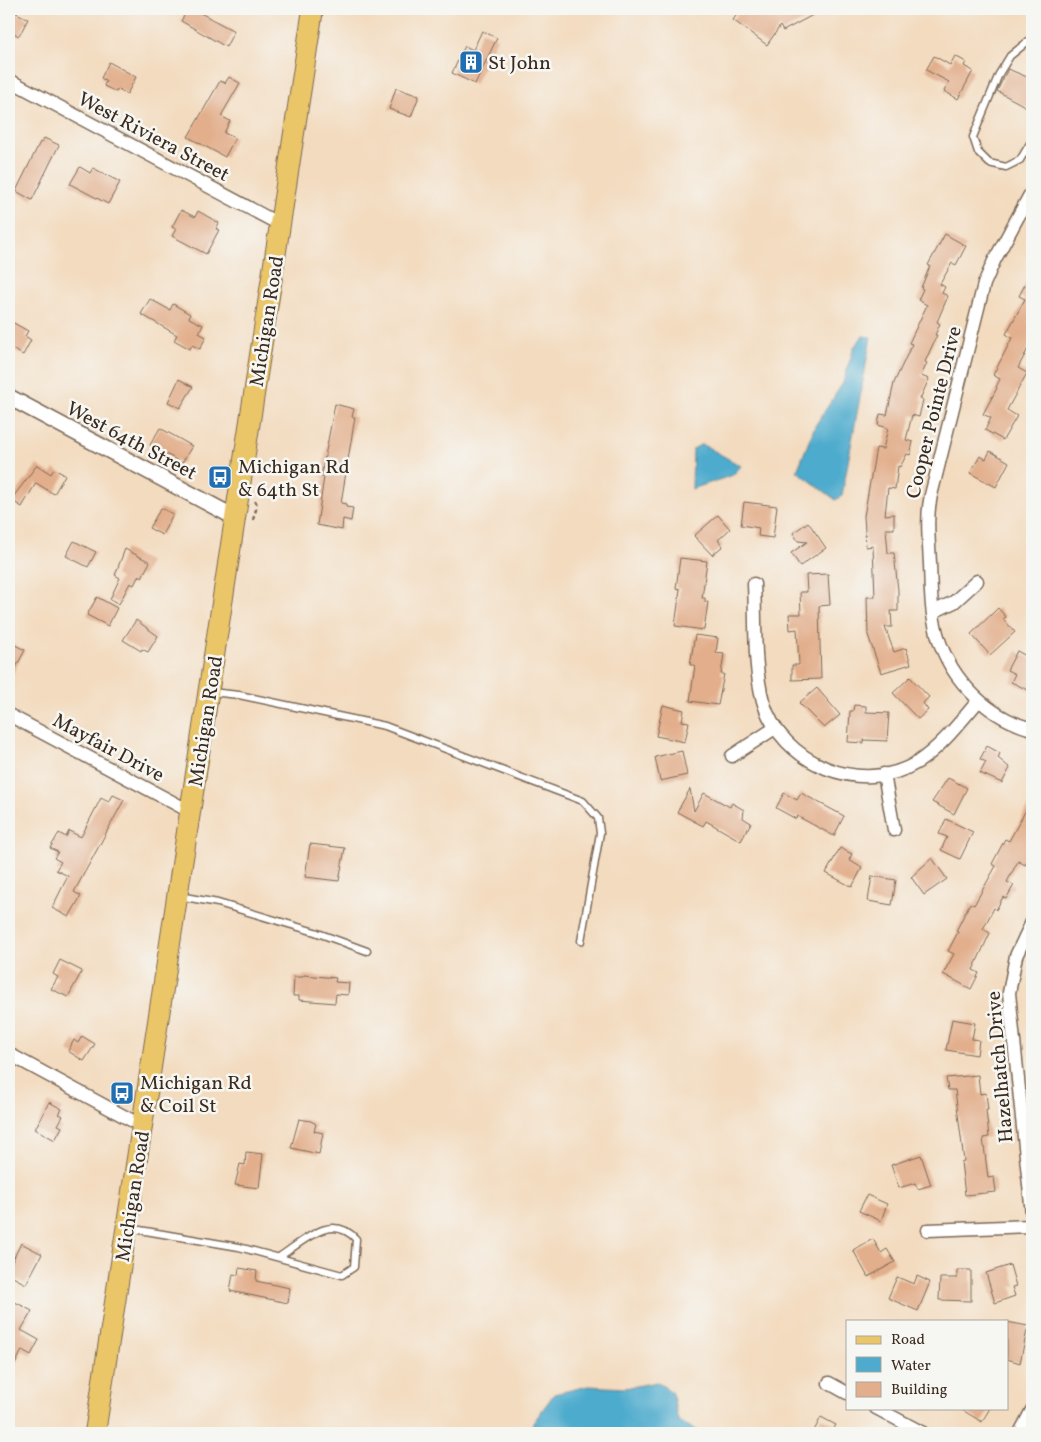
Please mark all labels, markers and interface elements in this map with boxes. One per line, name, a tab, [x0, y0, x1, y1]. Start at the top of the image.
building icon: St John	[458, 49, 484, 75]
place label: St John	[488, 50, 551, 78]
street label: West Riviera Street	[72, 86, 234, 190]
street label: Michigan Road	[244, 254, 292, 389]
street label: Cooper Pointe Drive	[900, 323, 970, 502]
street label: West 64th Street	[61, 396, 201, 488]
place label: Michigan Rd & 64th St	[238, 454, 350, 505]
bus stop icon: Michigan Rd & 64th St	[207, 464, 233, 490]
street label: Michigan Road	[183, 654, 231, 789]
street label: Mayfair Drive	[47, 708, 169, 790]
street label: Hazelhatch Drive	[980, 990, 1022, 1144]
place label: Michigan Rd & Coil St	[140, 1070, 252, 1121]
bus stop icon: Michigan Rd & Coil St	[109, 1080, 135, 1106]
street label: Michigan Road	[110, 1129, 158, 1264]
legend	[846, 1320, 1008, 1410]
text: Road	[891, 1330, 925, 1351]
text: Water	[891, 1356, 931, 1377]
text: Building	[891, 1380, 948, 1401]

